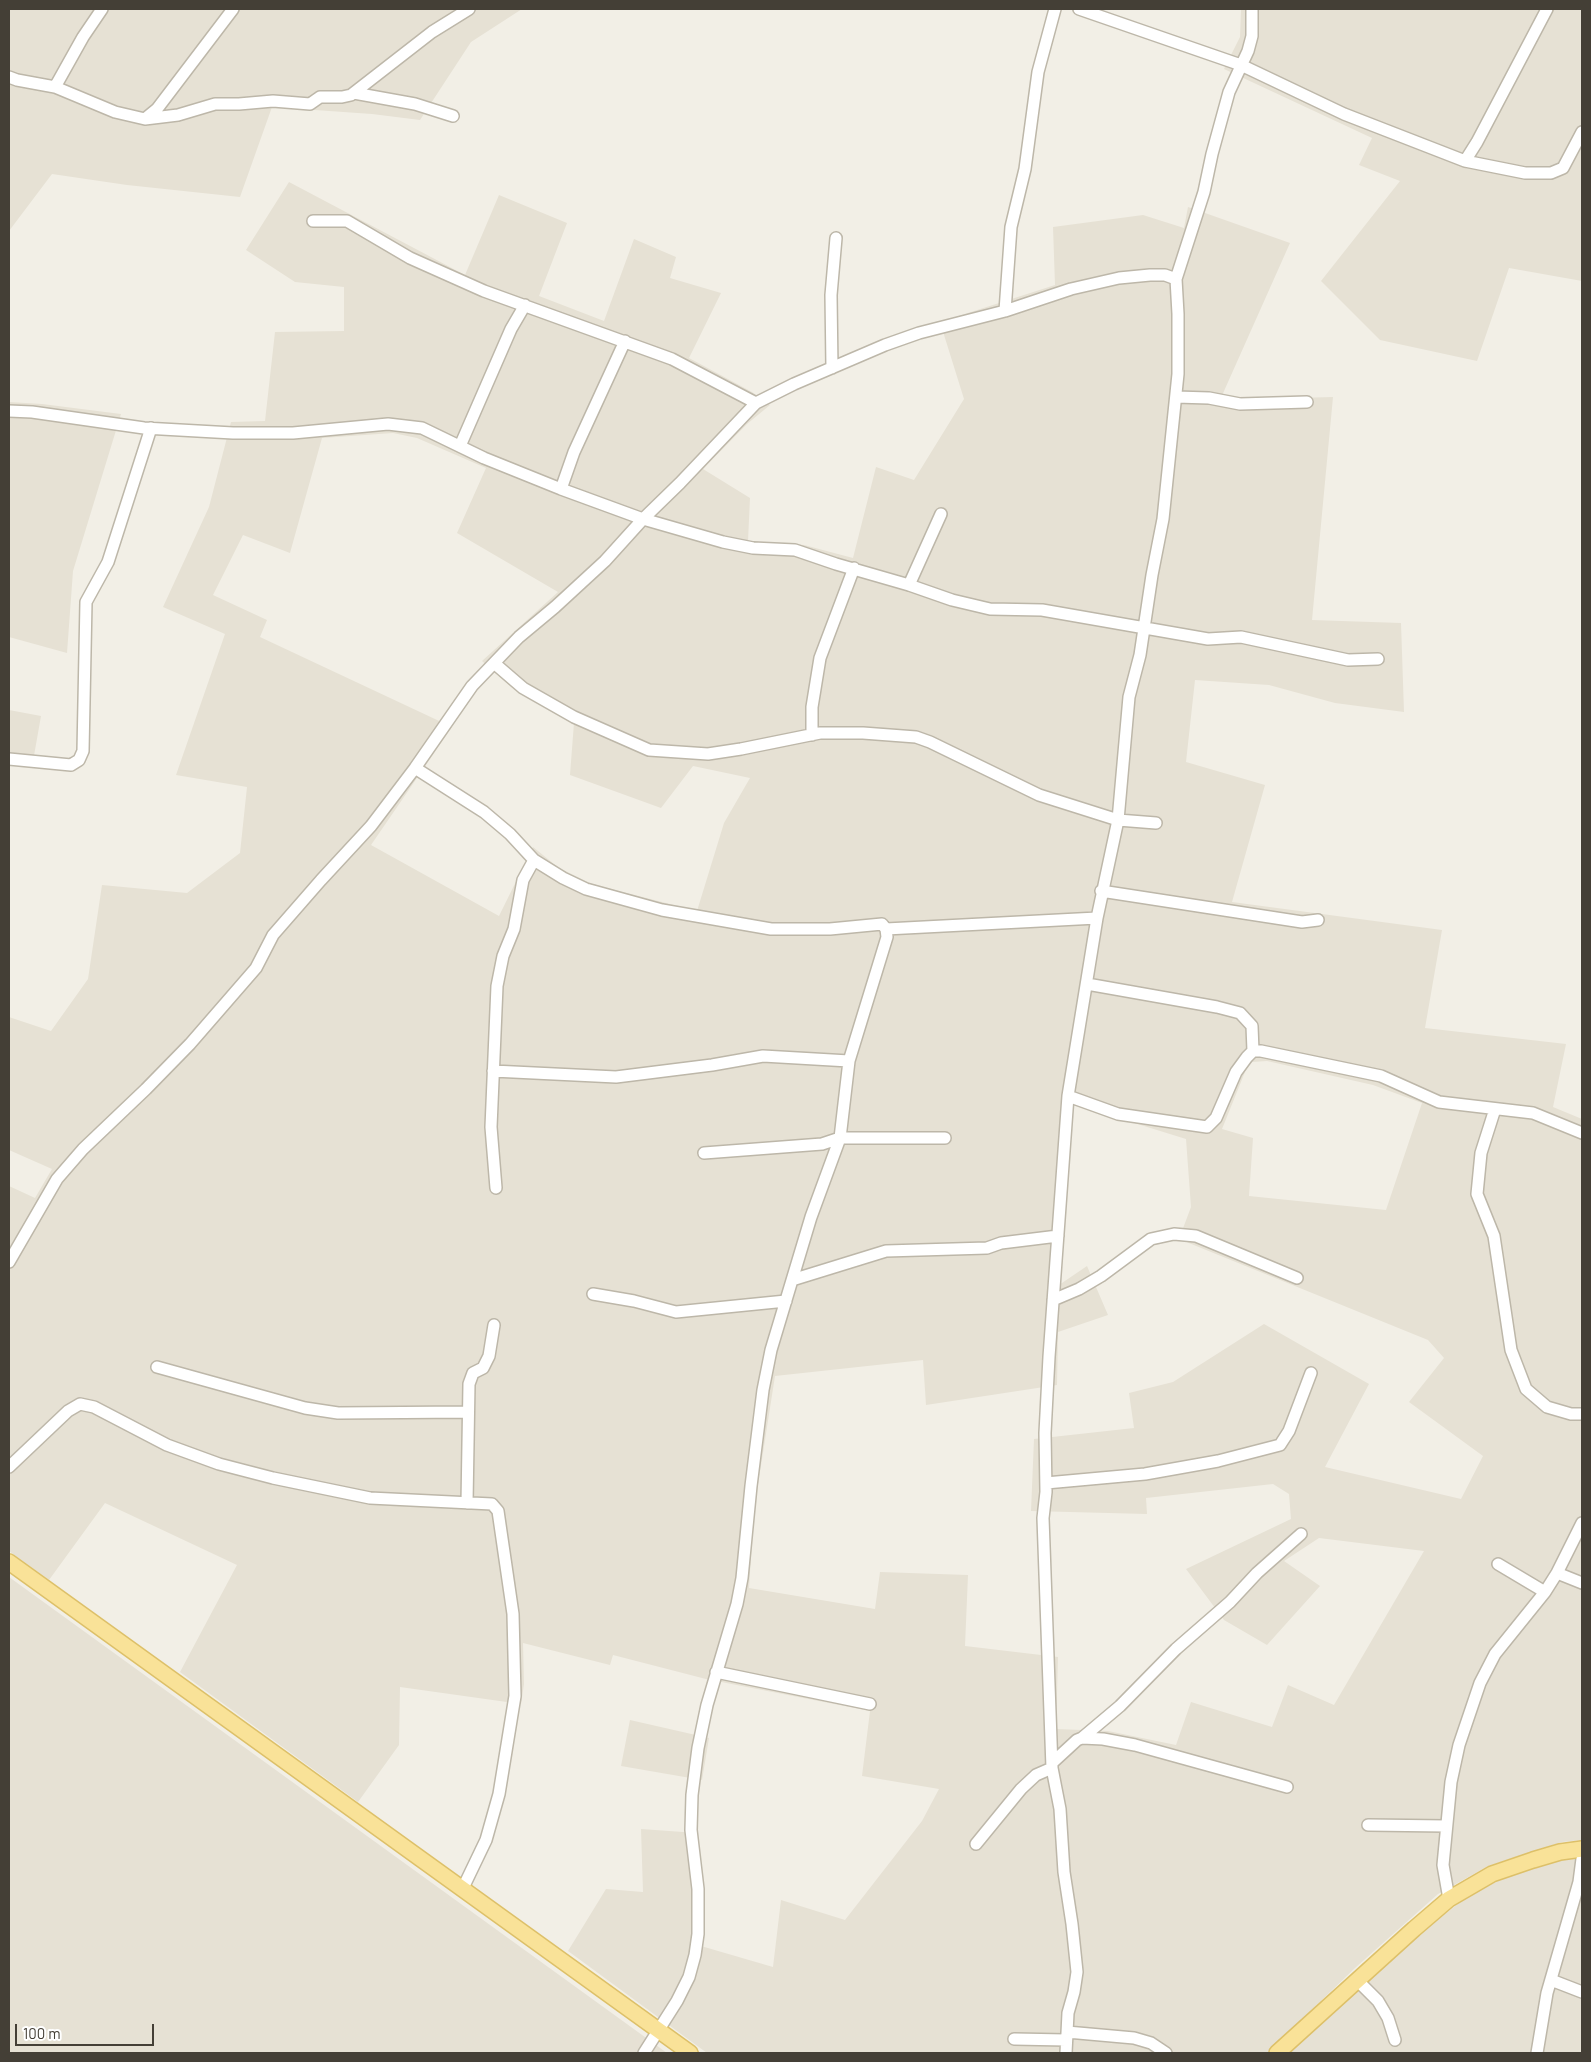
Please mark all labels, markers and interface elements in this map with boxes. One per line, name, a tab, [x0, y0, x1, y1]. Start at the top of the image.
scale bar	[18, 2014, 156, 2046]
text: 100 m	[23, 2024, 61, 2042]

